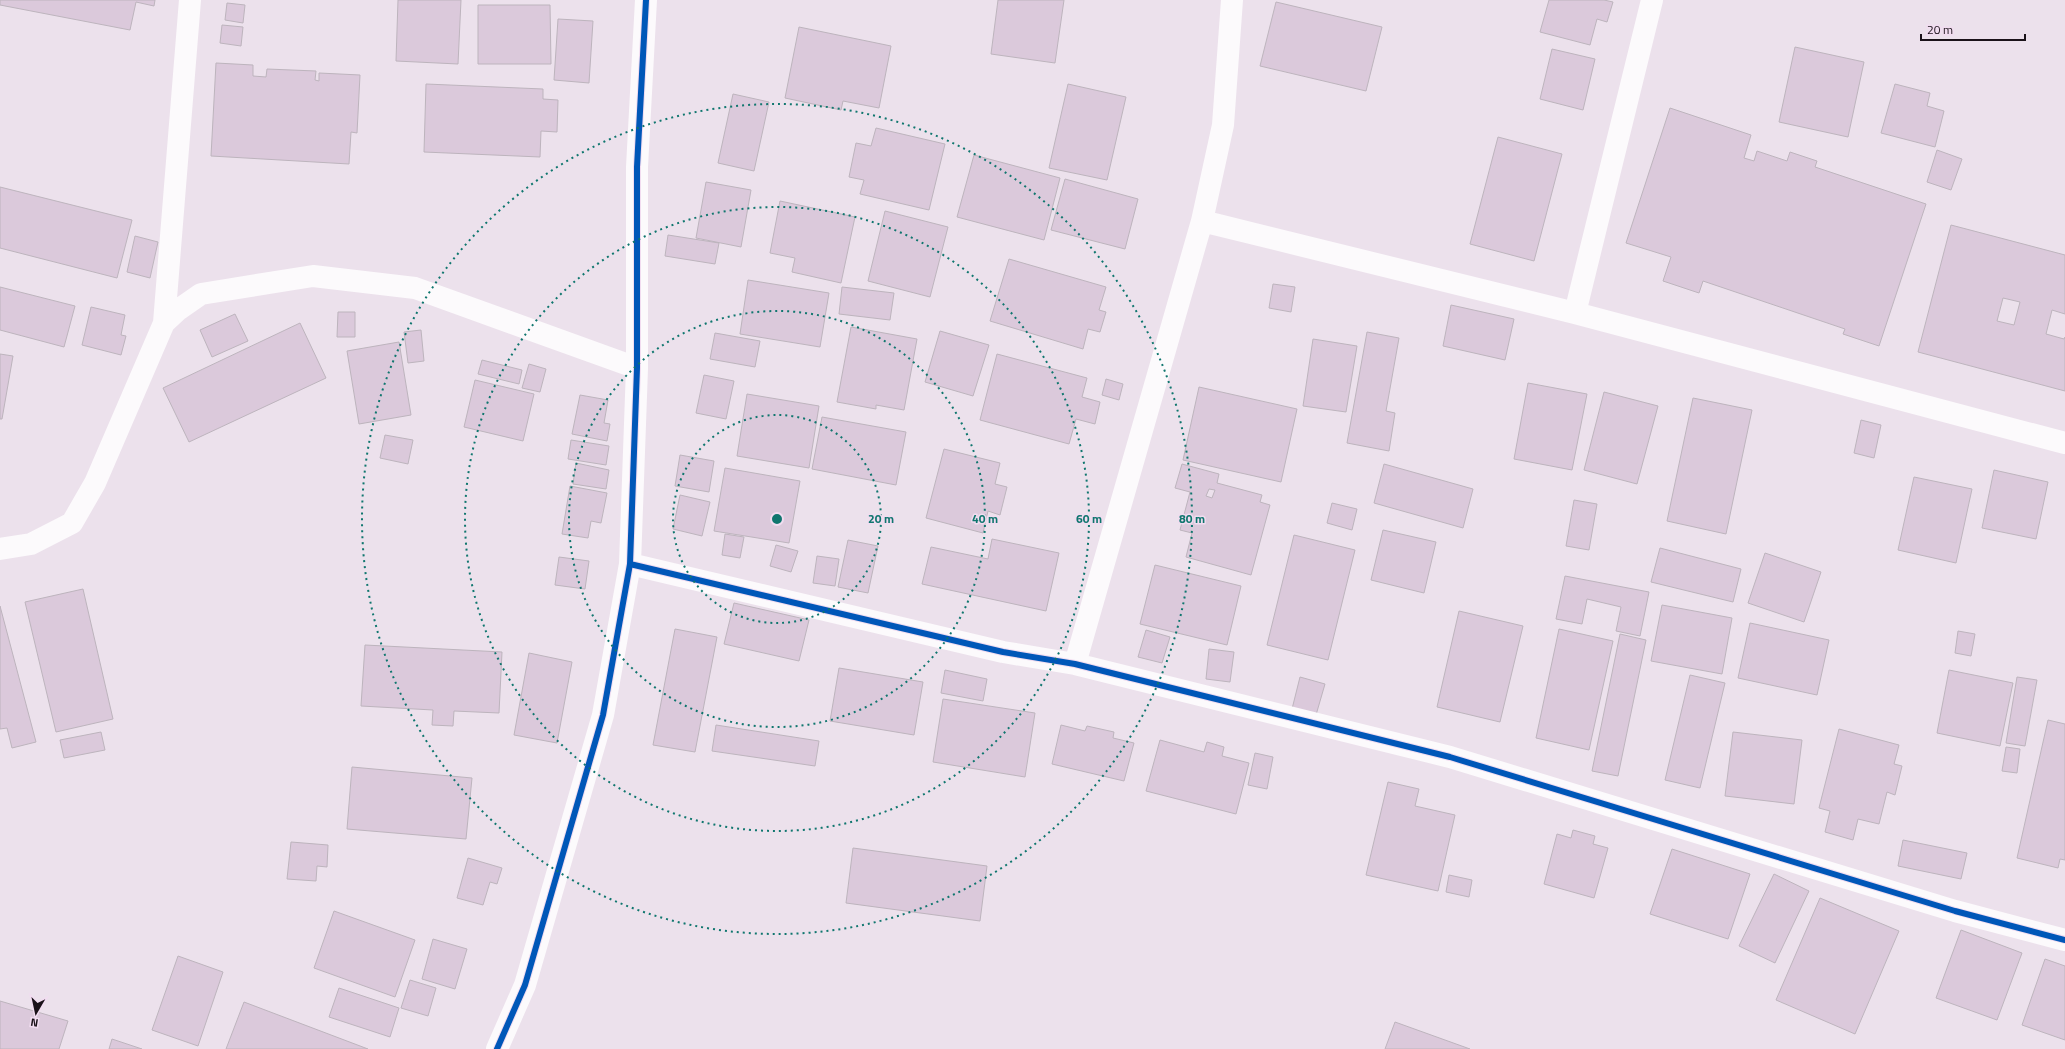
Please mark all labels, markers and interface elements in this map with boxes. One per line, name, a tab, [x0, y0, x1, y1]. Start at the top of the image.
scale bar	[1921, 16, 2025, 42]
text: 20 m	[1927, 20, 1953, 39]
text: 20 m	[868, 509, 894, 528]
text: 40 m	[972, 509, 998, 528]
text: 60 m	[1076, 509, 1102, 528]
text: 80 m	[1179, 509, 1205, 528]
centre of rings	[770, 512, 784, 526]
north arrow	[16, 993, 56, 1033]
text: N	[29, 1014, 39, 1031]

